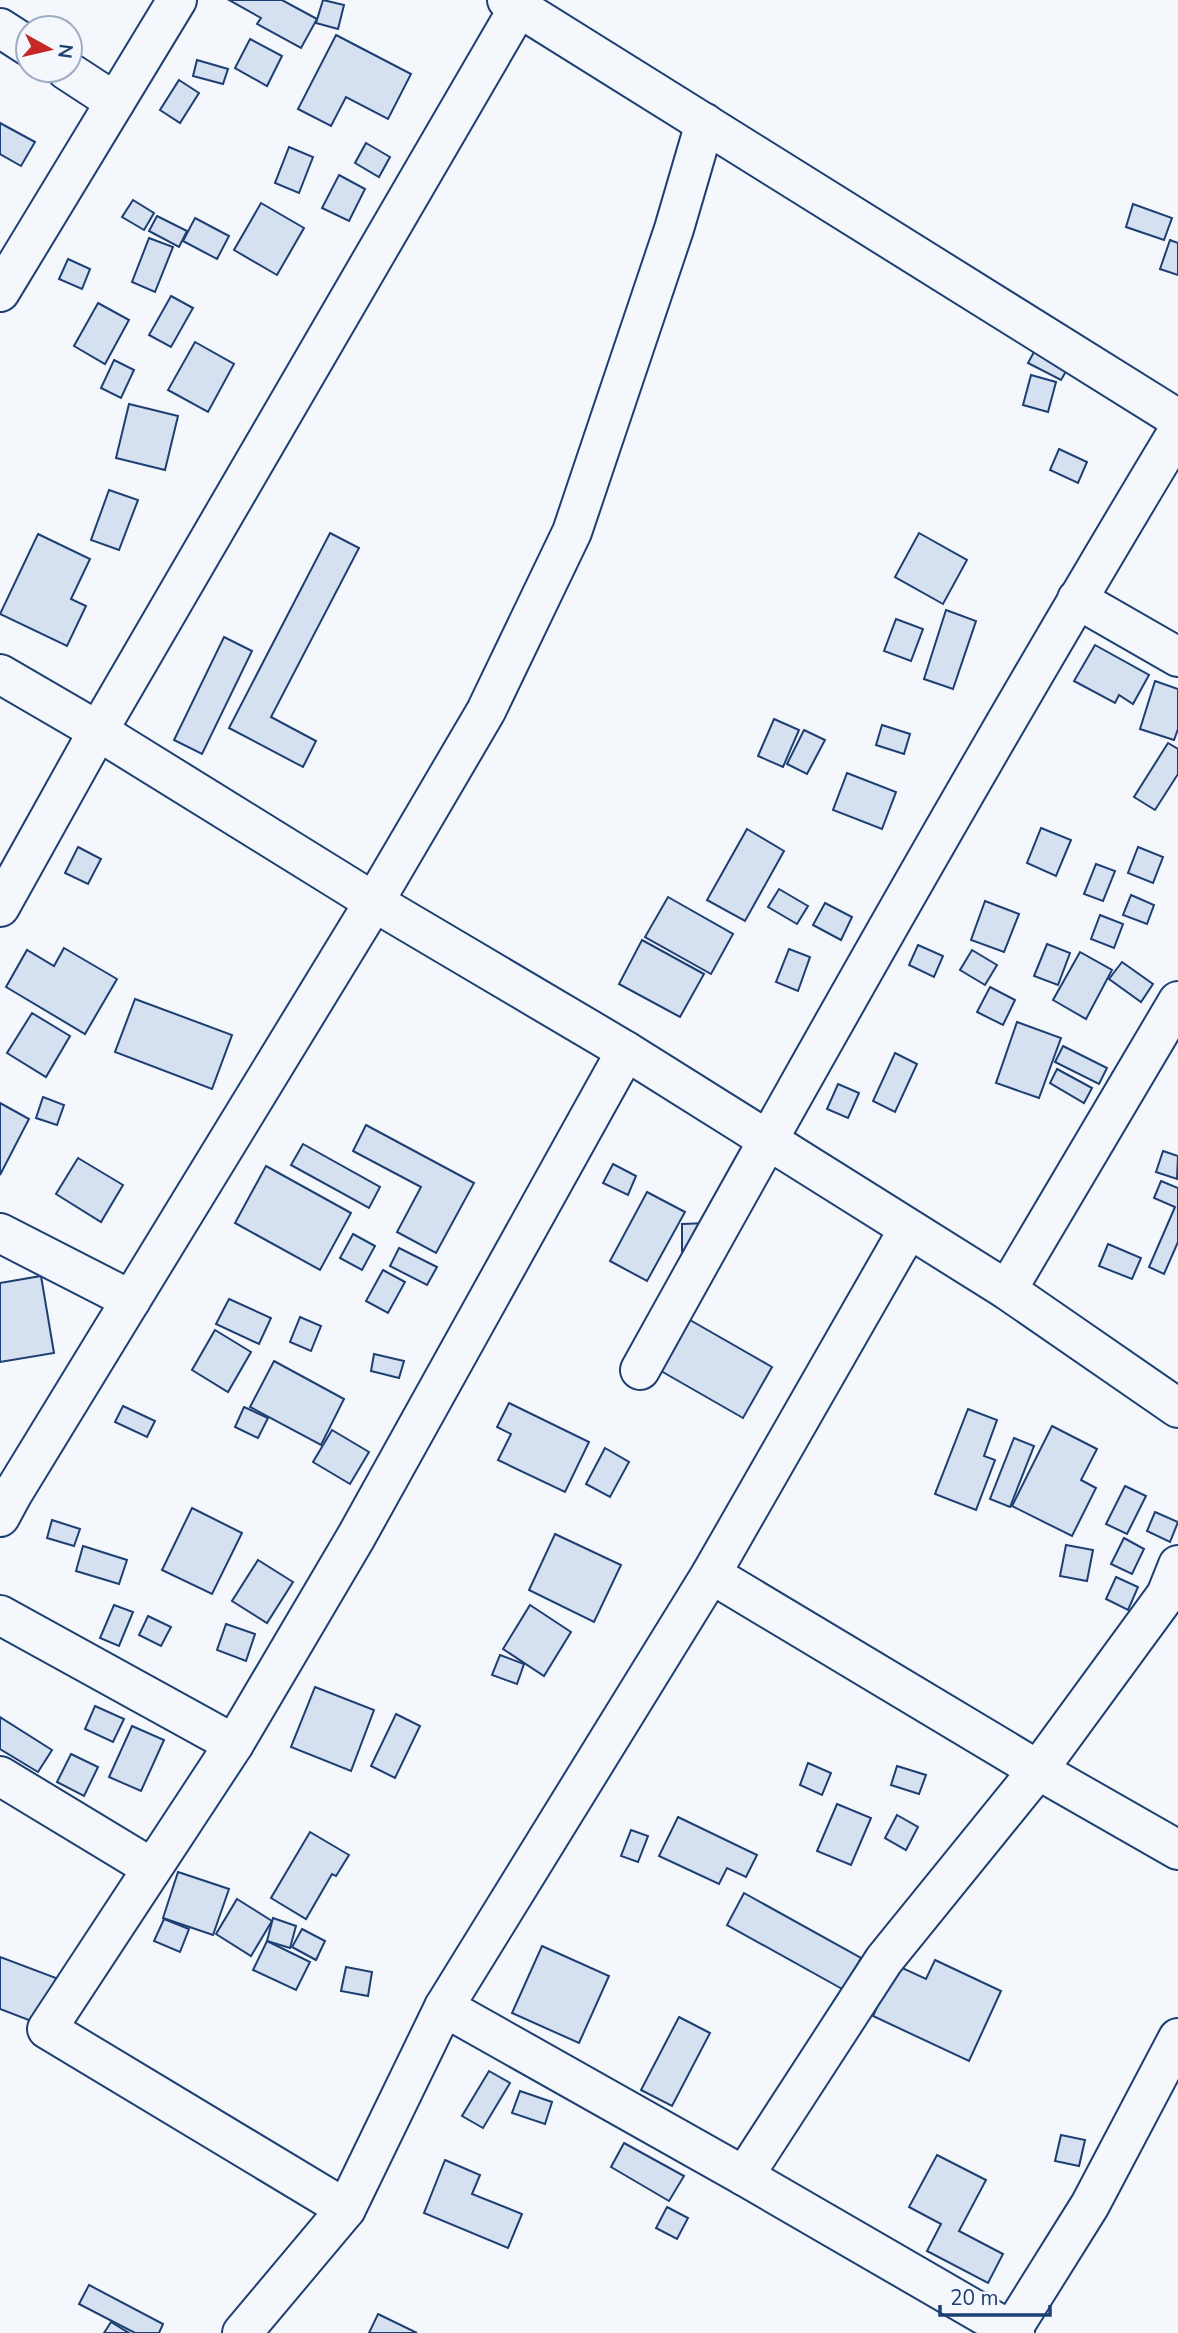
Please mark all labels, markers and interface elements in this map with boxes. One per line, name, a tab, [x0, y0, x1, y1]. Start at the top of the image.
north arrow	[14, 14, 84, 84]
text: N	[51, 42, 79, 60]
scale bar	[940, 2274, 1050, 2318]
text: 20 m	[950, 2284, 999, 2312]

